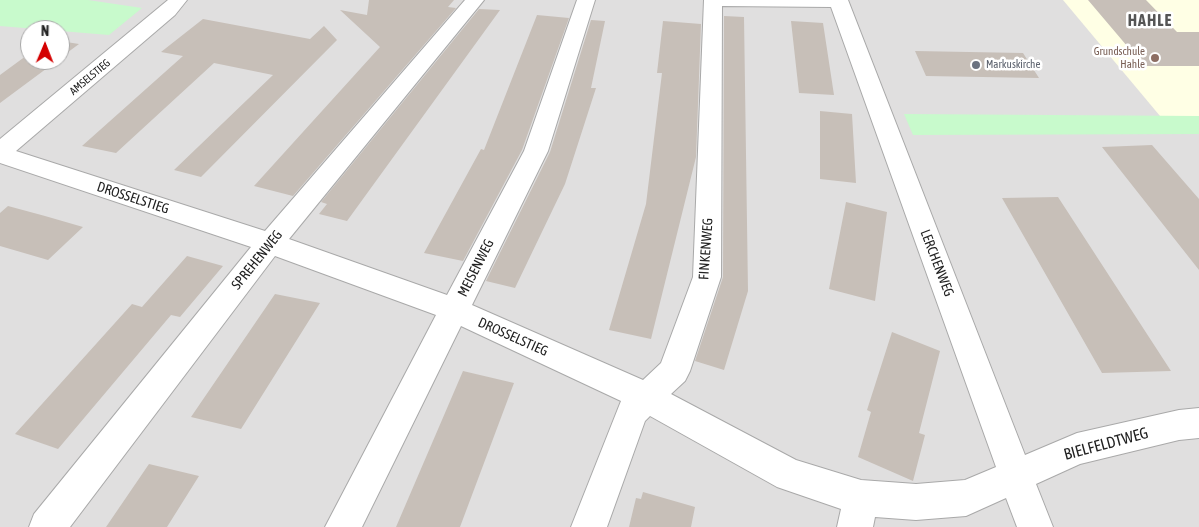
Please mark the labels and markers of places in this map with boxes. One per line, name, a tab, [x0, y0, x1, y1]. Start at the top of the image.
place label: Grundschule Hahle	[1094, 45, 1145, 71]
marker: Grundschule Hahle	[1149, 52, 1161, 64]
place label: Markuskirche	[986, 58, 1040, 72]
marker: Markuskirche	[970, 59, 982, 71]

